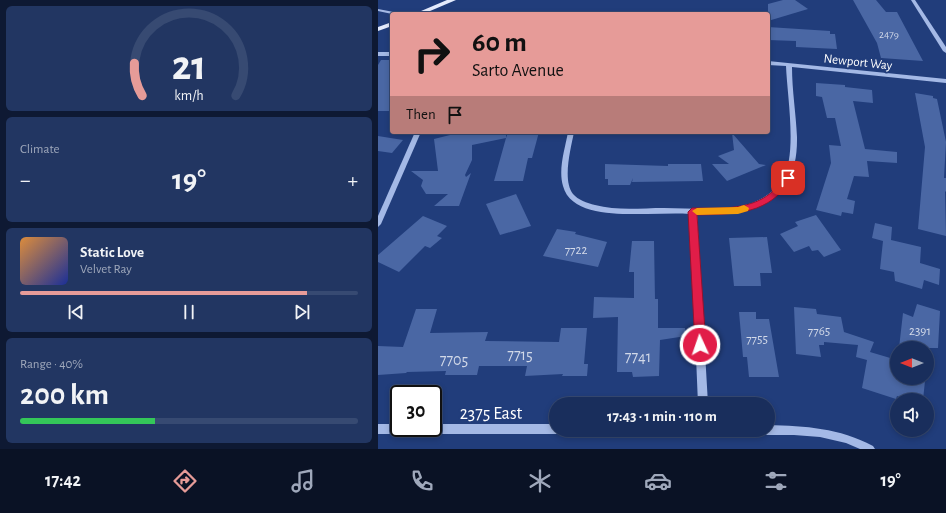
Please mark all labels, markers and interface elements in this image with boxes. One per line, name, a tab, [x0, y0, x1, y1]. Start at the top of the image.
icon: right	[406, 28, 458, 80]
text: 60 m	[472, 29, 527, 57]
house number: 2479	[879, 29, 899, 40]
text: 21	[172, 46, 206, 87]
street label: Newport Way	[823, 52, 893, 73]
text: Sarto Avenue	[472, 62, 564, 80]
text: km/h	[174, 89, 204, 103]
icon: arrive	[444, 104, 466, 126]
text: Then	[406, 107, 436, 122]
text: Climate	[20, 143, 59, 156]
pin	[771, 161, 805, 195]
text: 19°	[172, 165, 206, 195]
icon: arrive	[777, 167, 799, 189]
text: −	[20, 169, 31, 191]
text: +	[347, 169, 358, 191]
house number: 7722	[565, 244, 587, 257]
text: Static Love	[80, 245, 144, 260]
text: Velvet Ray	[80, 263, 132, 276]
icon: previous	[65, 301, 87, 323]
icon: pause	[178, 301, 200, 323]
icon: next	[291, 301, 313, 323]
position arrow	[679, 324, 721, 366]
house number: 7765	[808, 325, 830, 338]
house number: 2391	[909, 325, 931, 338]
house number: 7755	[746, 333, 768, 346]
north arrow	[890, 341, 934, 385]
map controls	[890, 341, 934, 437]
house number: 7715	[507, 347, 533, 363]
house number: 7741	[625, 349, 651, 365]
house number: 7705	[440, 352, 468, 368]
text: Range · 40%	[20, 358, 83, 371]
text: 200 km	[20, 380, 109, 410]
speed limit sign: 30	[390, 385, 442, 437]
button: sound	[890, 393, 934, 437]
street label: 2375 East	[460, 405, 523, 423]
text: 17:43 · 1 min · 110 m	[607, 409, 717, 424]
icon: directions	[171, 467, 199, 495]
icon: music	[289, 467, 317, 495]
icon: phone	[408, 467, 436, 495]
icon: climate	[526, 467, 554, 495]
icon: car	[644, 467, 672, 495]
icon: filters	[762, 467, 790, 495]
text: 17:42	[45, 472, 81, 490]
text: 19°	[880, 472, 901, 490]

